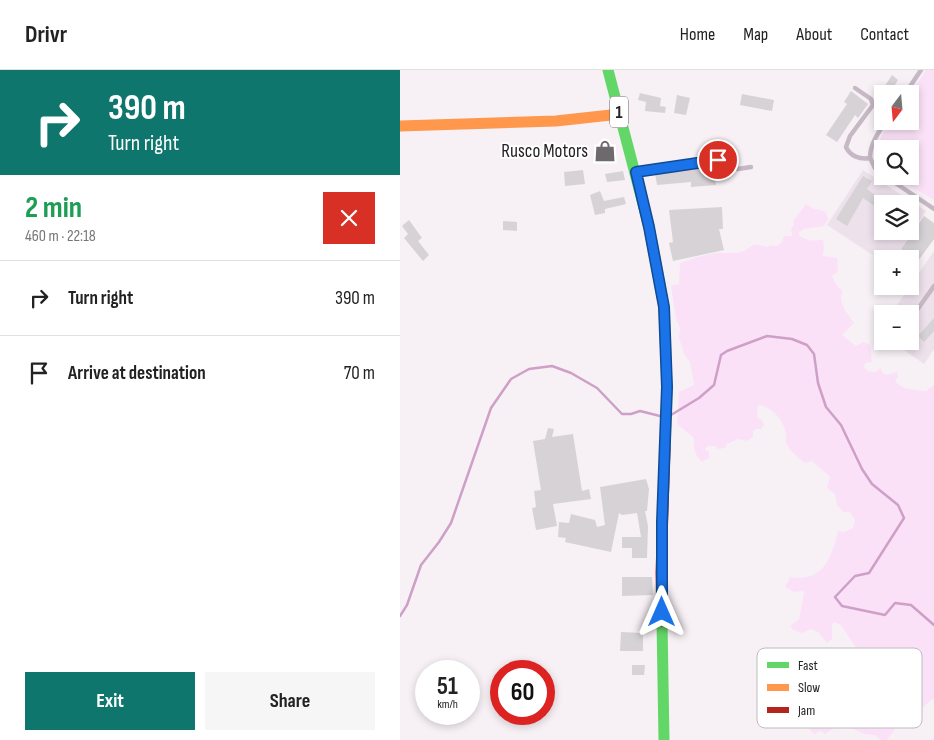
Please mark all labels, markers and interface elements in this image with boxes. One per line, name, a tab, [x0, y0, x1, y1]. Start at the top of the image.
text: Drivr	[25, 20, 67, 49]
text: Home	[680, 24, 715, 45]
text: Map	[743, 24, 768, 45]
text: About	[796, 24, 832, 45]
text: Contact	[860, 24, 909, 45]
north arrow	[874, 85, 919, 130]
map controls	[874, 85, 919, 350]
text: 390 m	[108, 87, 186, 130]
icon: right	[25, 90, 90, 155]
road number: 1	[610, 97, 628, 128]
text: Turn right	[108, 130, 179, 157]
shop icon: Rusco Motors	[592, 138, 618, 164]
pin	[697, 139, 739, 181]
place label: Rusco Motors	[501, 140, 588, 163]
button: search	[874, 140, 919, 185]
icon: arrive	[704, 146, 732, 174]
text: 2 min	[25, 190, 82, 226]
button: close	[323, 192, 375, 244]
button: layers	[874, 195, 919, 240]
text: 460 m · 22:18	[25, 227, 96, 246]
button: +	[874, 250, 919, 295]
icon: right	[25, 284, 53, 312]
text: Turn right	[68, 287, 133, 310]
text: 390 m	[335, 287, 375, 310]
button: −	[874, 305, 919, 350]
icon: arrive	[25, 359, 53, 387]
text: Arrive at destination	[68, 362, 206, 385]
text: 70 m	[344, 362, 375, 385]
position arrow	[635, 585, 687, 637]
legend	[757, 648, 922, 728]
text: Fast	[798, 657, 818, 674]
speed limit sign: 60	[490, 660, 555, 725]
text: 51	[437, 671, 458, 702]
button: Exit	[25, 672, 195, 730]
button: Share	[205, 672, 375, 730]
text: Slow	[798, 679, 820, 696]
text: km/h	[437, 697, 458, 712]
text: Jam	[797, 702, 815, 719]

